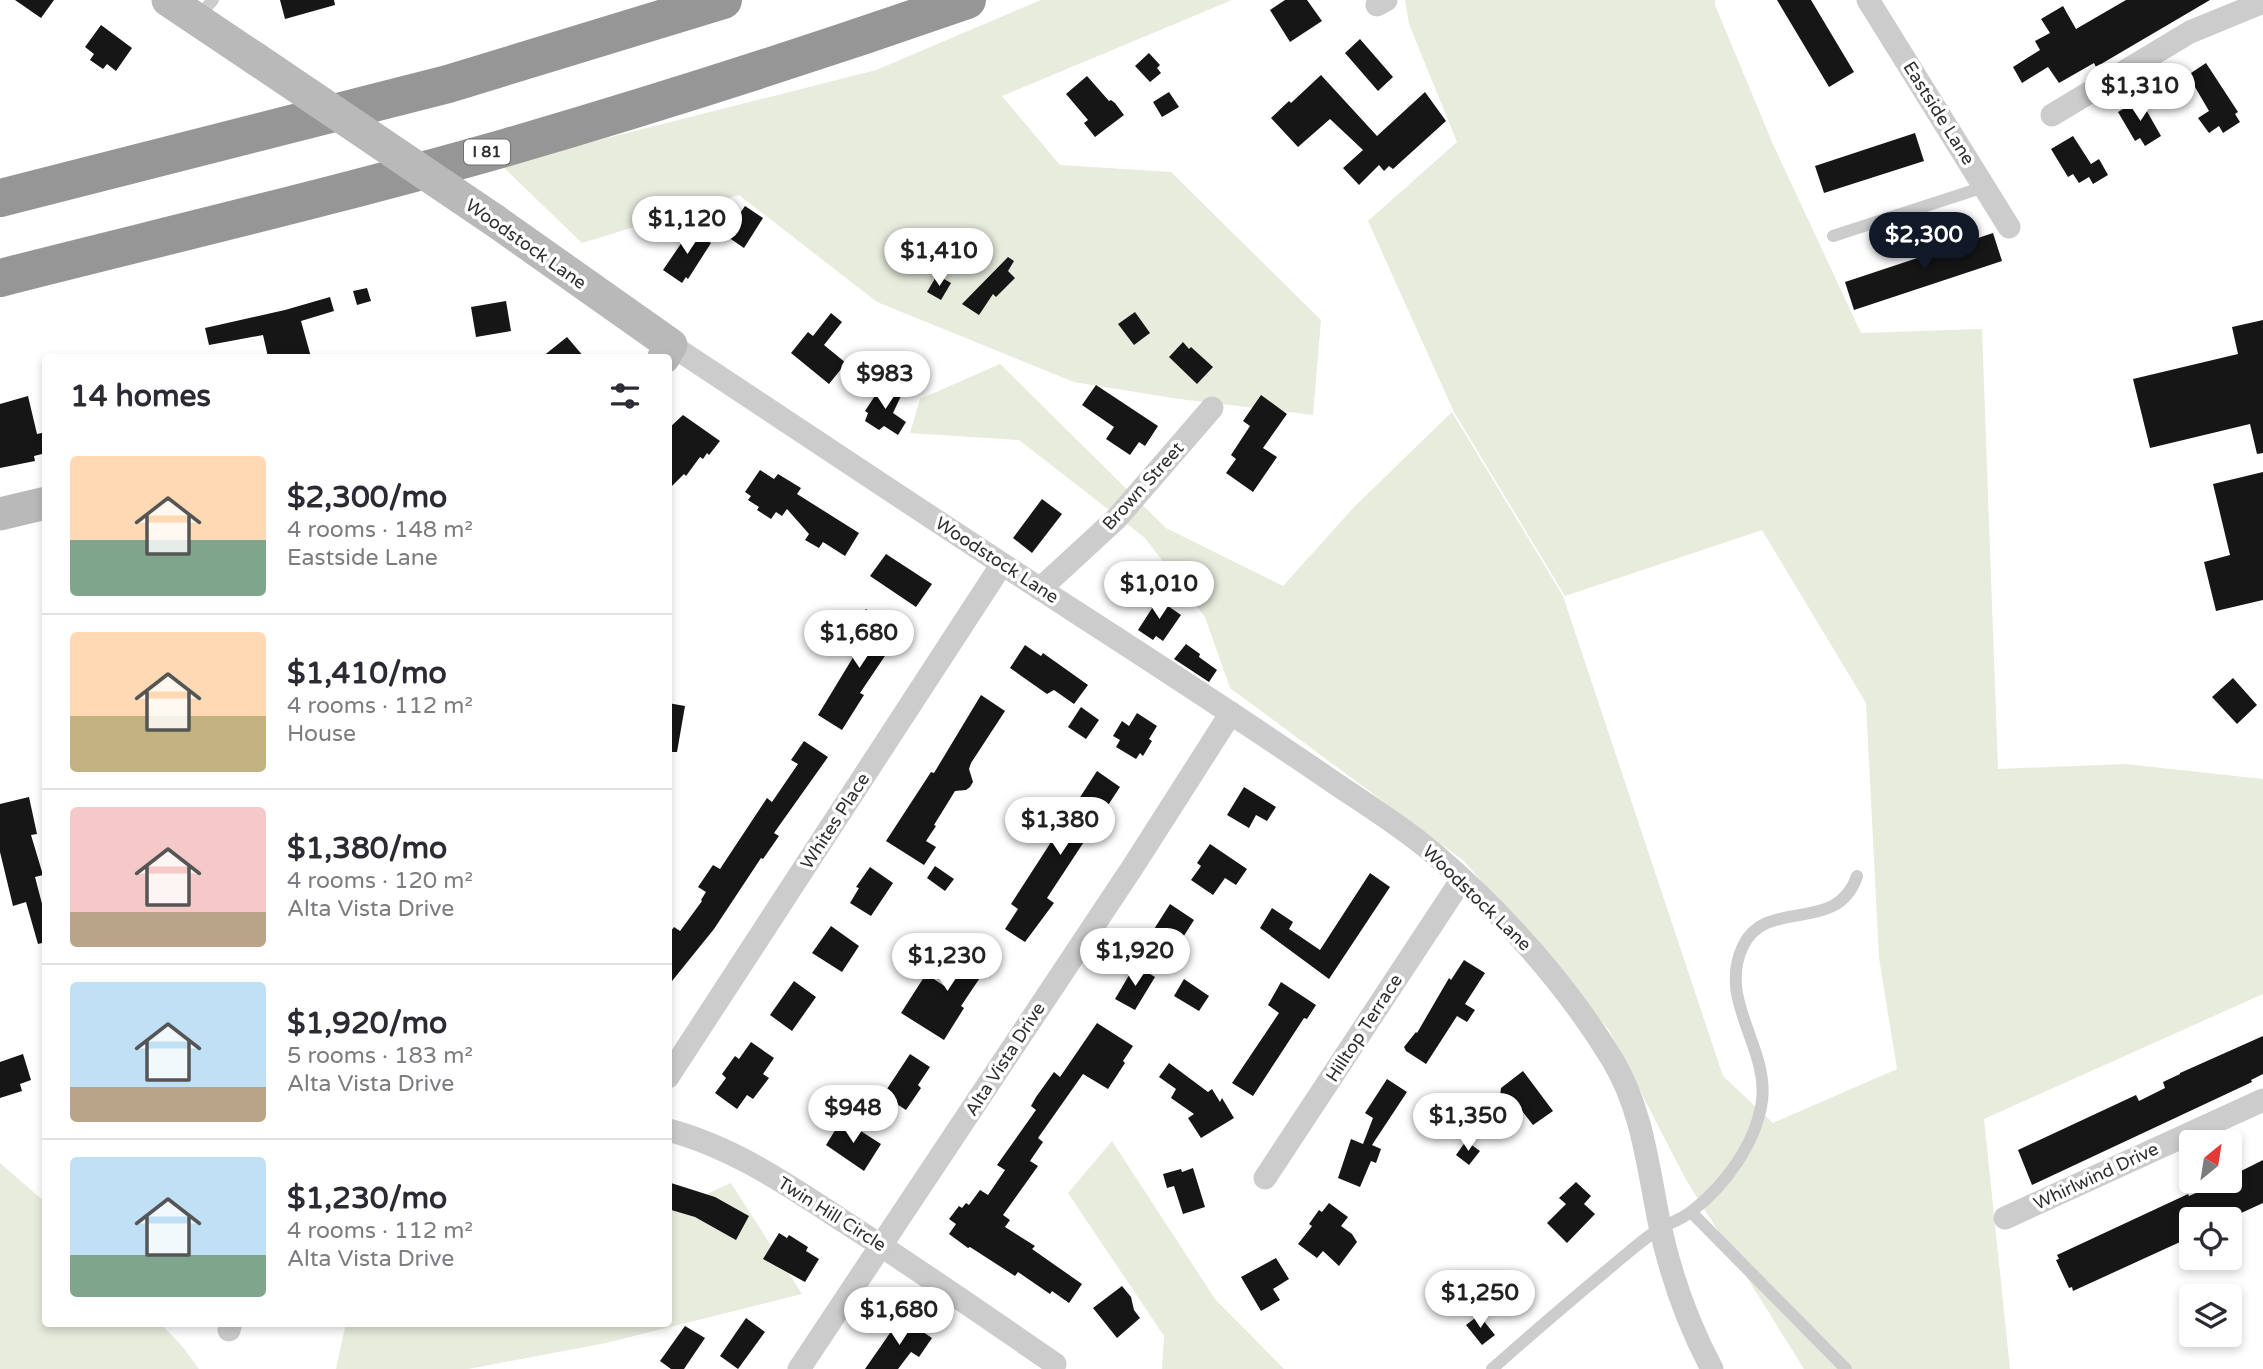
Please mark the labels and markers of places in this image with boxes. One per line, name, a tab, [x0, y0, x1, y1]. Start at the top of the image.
pin: $1,310	[2083, 64, 2197, 123]
pin: $1,120	[630, 196, 744, 256]
pin: $2,300	[1867, 212, 1981, 272]
pin: $1,410	[882, 229, 996, 288]
pin: $983	[844, 352, 926, 411]
pin: $1,010	[1102, 562, 1216, 621]
pin: $1,680	[802, 610, 916, 670]
pin: $1,380	[1003, 798, 1117, 857]
pin: $1,920	[1078, 928, 1192, 988]
pin: $1,230	[890, 934, 1004, 993]
pin: $948	[812, 1086, 894, 1145]
pin: $1,350	[1411, 1094, 1525, 1153]
pin: $1,250	[1423, 1270, 1537, 1330]
pin: $1,680	[842, 1288, 956, 1347]

